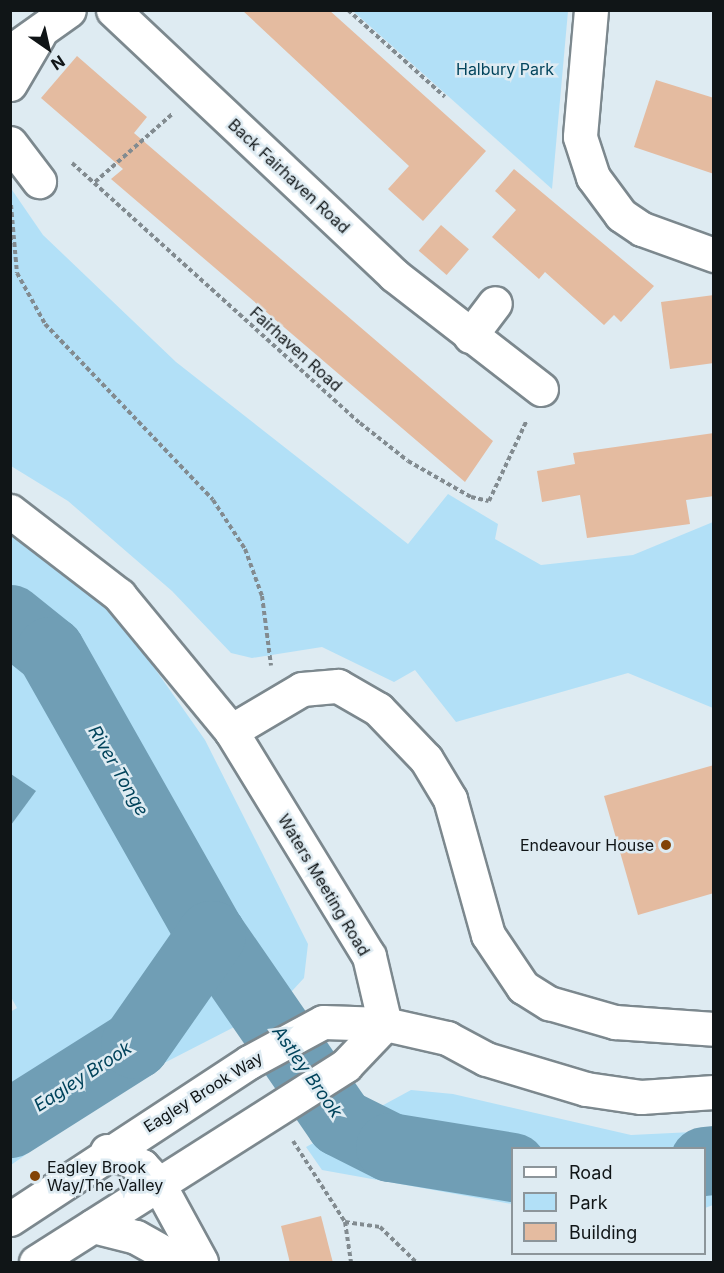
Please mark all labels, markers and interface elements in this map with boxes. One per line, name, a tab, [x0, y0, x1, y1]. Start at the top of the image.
north arrow	[18, 18, 78, 78]
text: N	[47, 51, 69, 75]
park label: Halbury Park	[456, 59, 554, 79]
street label: Back Fairhaven Road	[224, 115, 354, 237]
street label: Fairhaven Road	[246, 303, 346, 395]
water label: River Tonge	[83, 722, 153, 820]
street label: Waters Meeting Road	[274, 811, 374, 959]
place label: Endeavour House	[520, 835, 654, 855]
marker: Endeavour House	[659, 838, 673, 852]
water label: Astley Brook	[267, 1022, 347, 1122]
water label: Eagley Brook	[30, 1037, 136, 1117]
street label: Eagley Brook Way	[140, 1048, 266, 1136]
legend	[511, 1147, 706, 1255]
place label: Eagley Brook Way/The Valley	[47, 1157, 163, 1195]
text: Road	[569, 1162, 612, 1183]
marker: Eagley Brook Way/The Valley	[28, 1169, 42, 1183]
text: Park	[569, 1192, 608, 1213]
text: Building	[569, 1222, 637, 1243]

